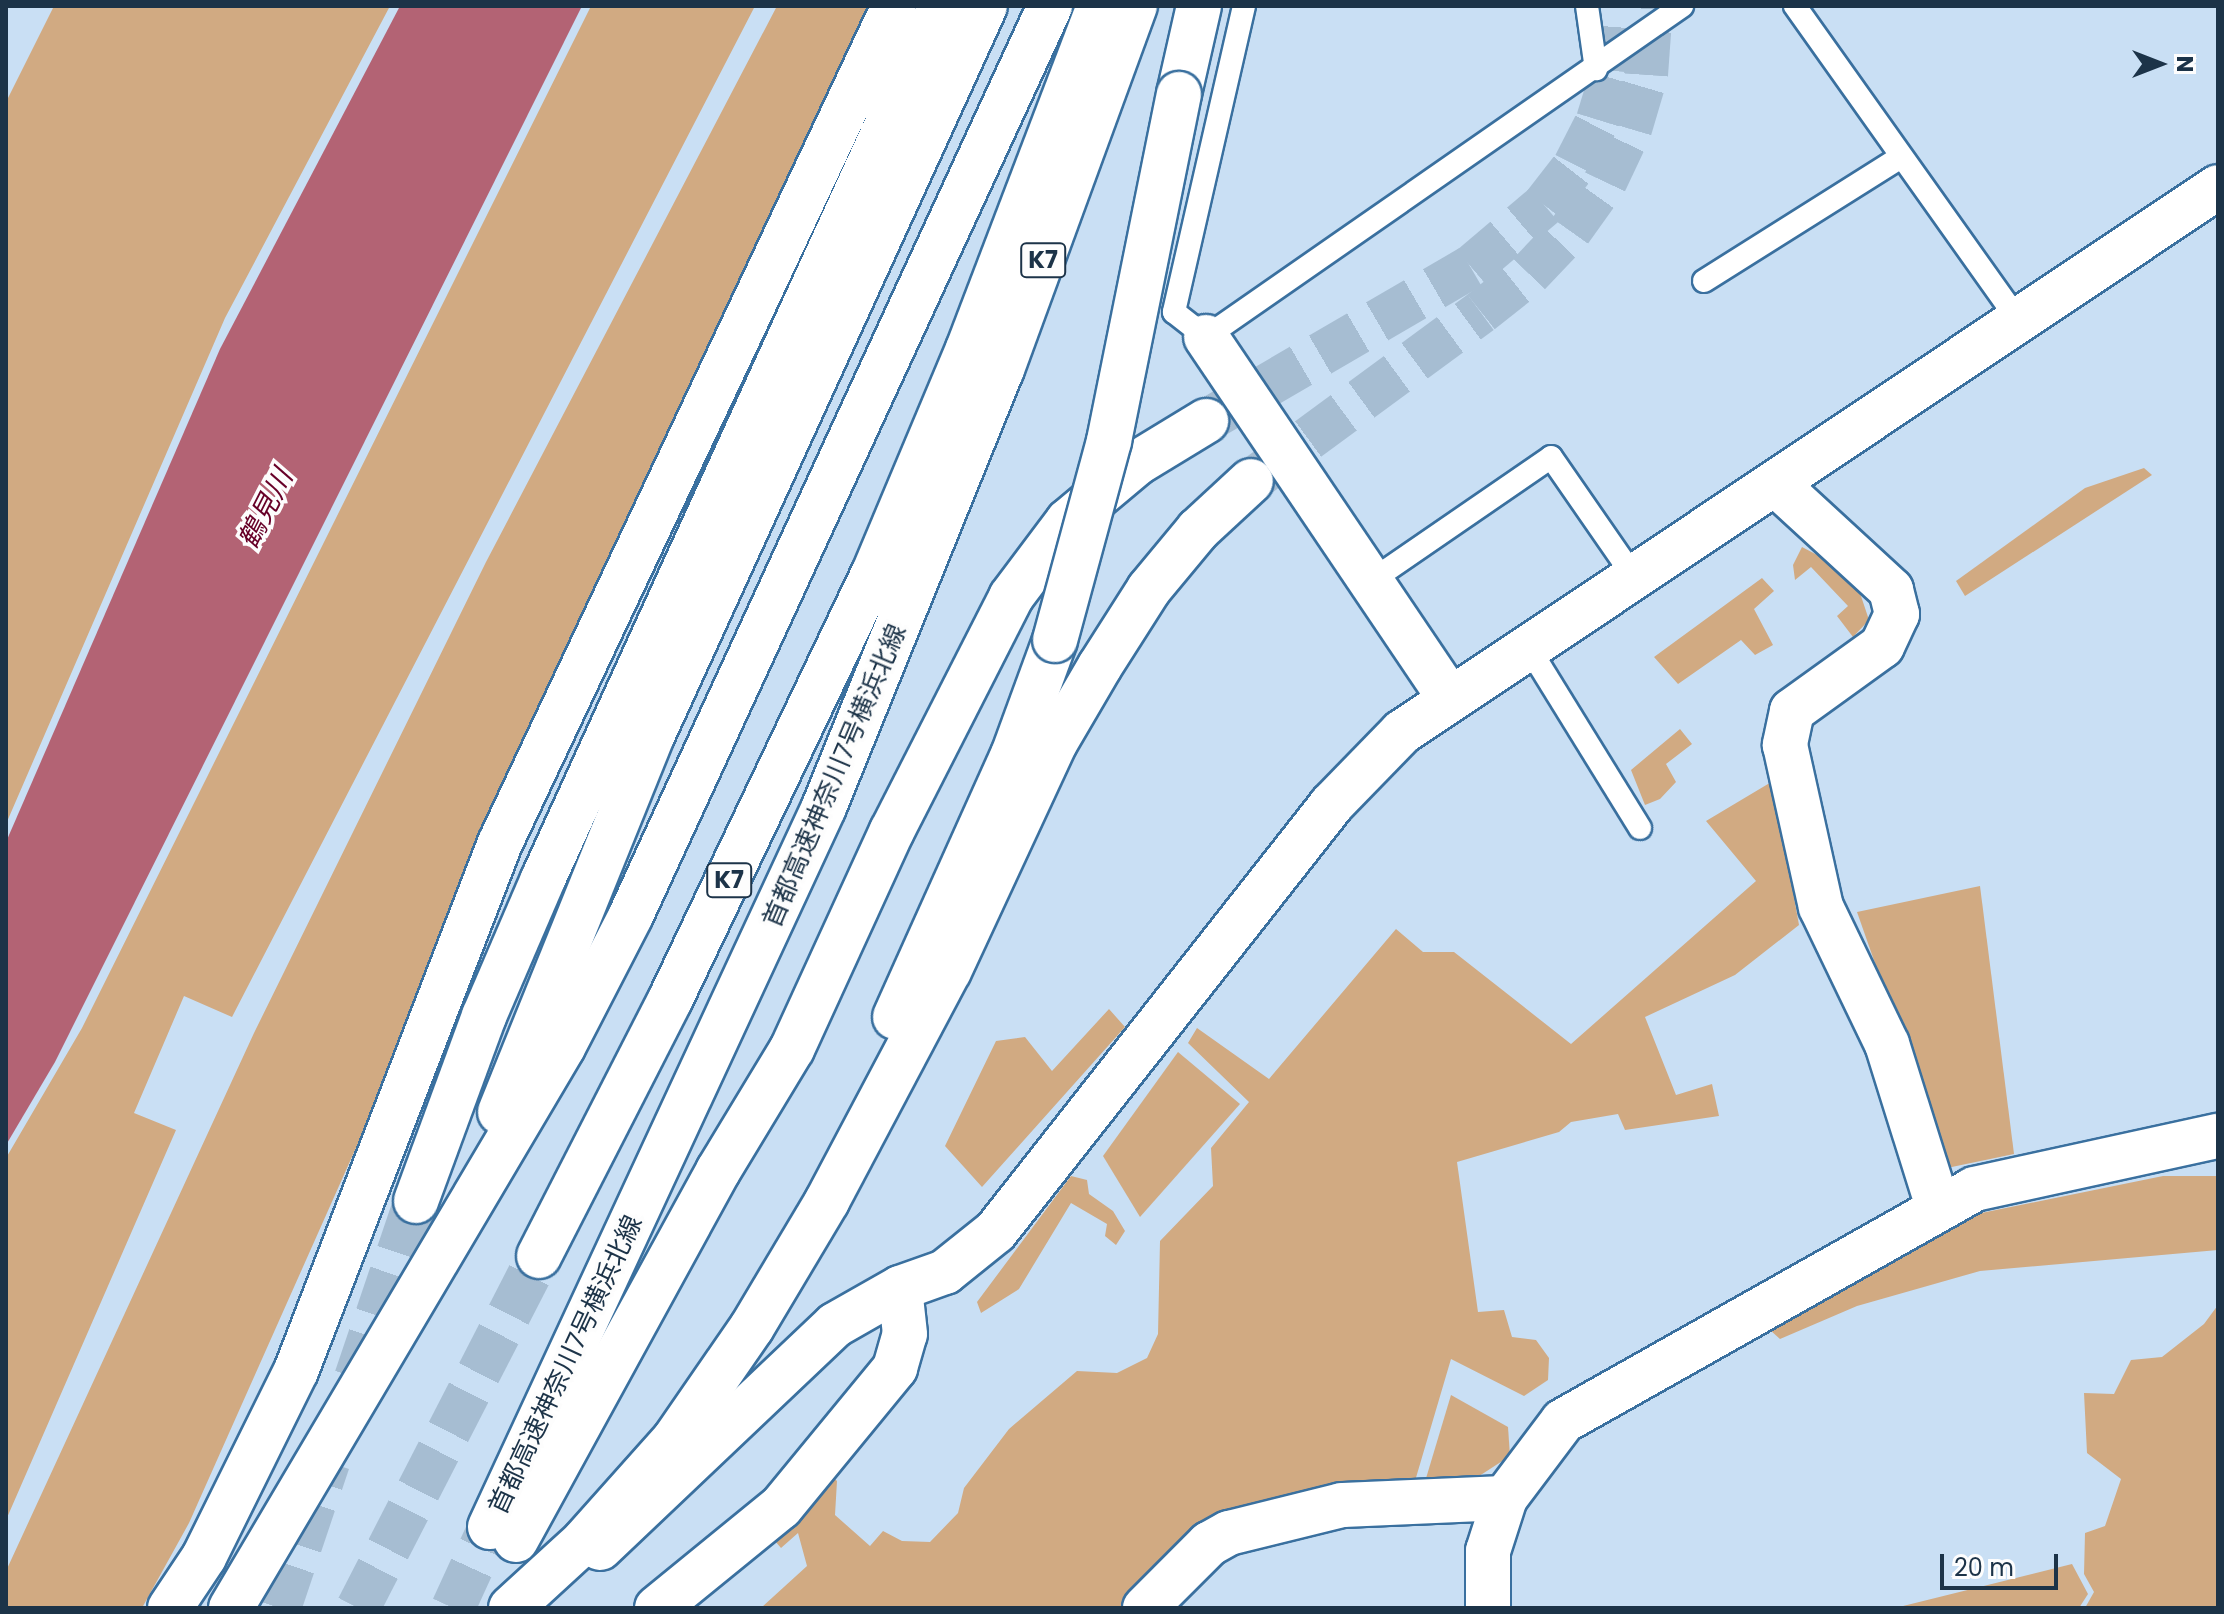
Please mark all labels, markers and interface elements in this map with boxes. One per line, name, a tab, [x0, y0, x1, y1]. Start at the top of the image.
north arrow	[2120, 24, 2200, 104]
text: N	[2169, 56, 2200, 72]
road number: K7	[1019, 240, 1067, 280]
water label: 鶴見川	[232, 464, 300, 554]
street label: 首都高速神奈川7号横浜北線	[757, 620, 913, 932]
road number: K7	[705, 860, 753, 900]
street label: 首都高速神奈川7号横浜北線	[483, 1211, 649, 1519]
scale bar	[1944, 1538, 2062, 1588]
text: 20 m	[1954, 1551, 2014, 1584]

